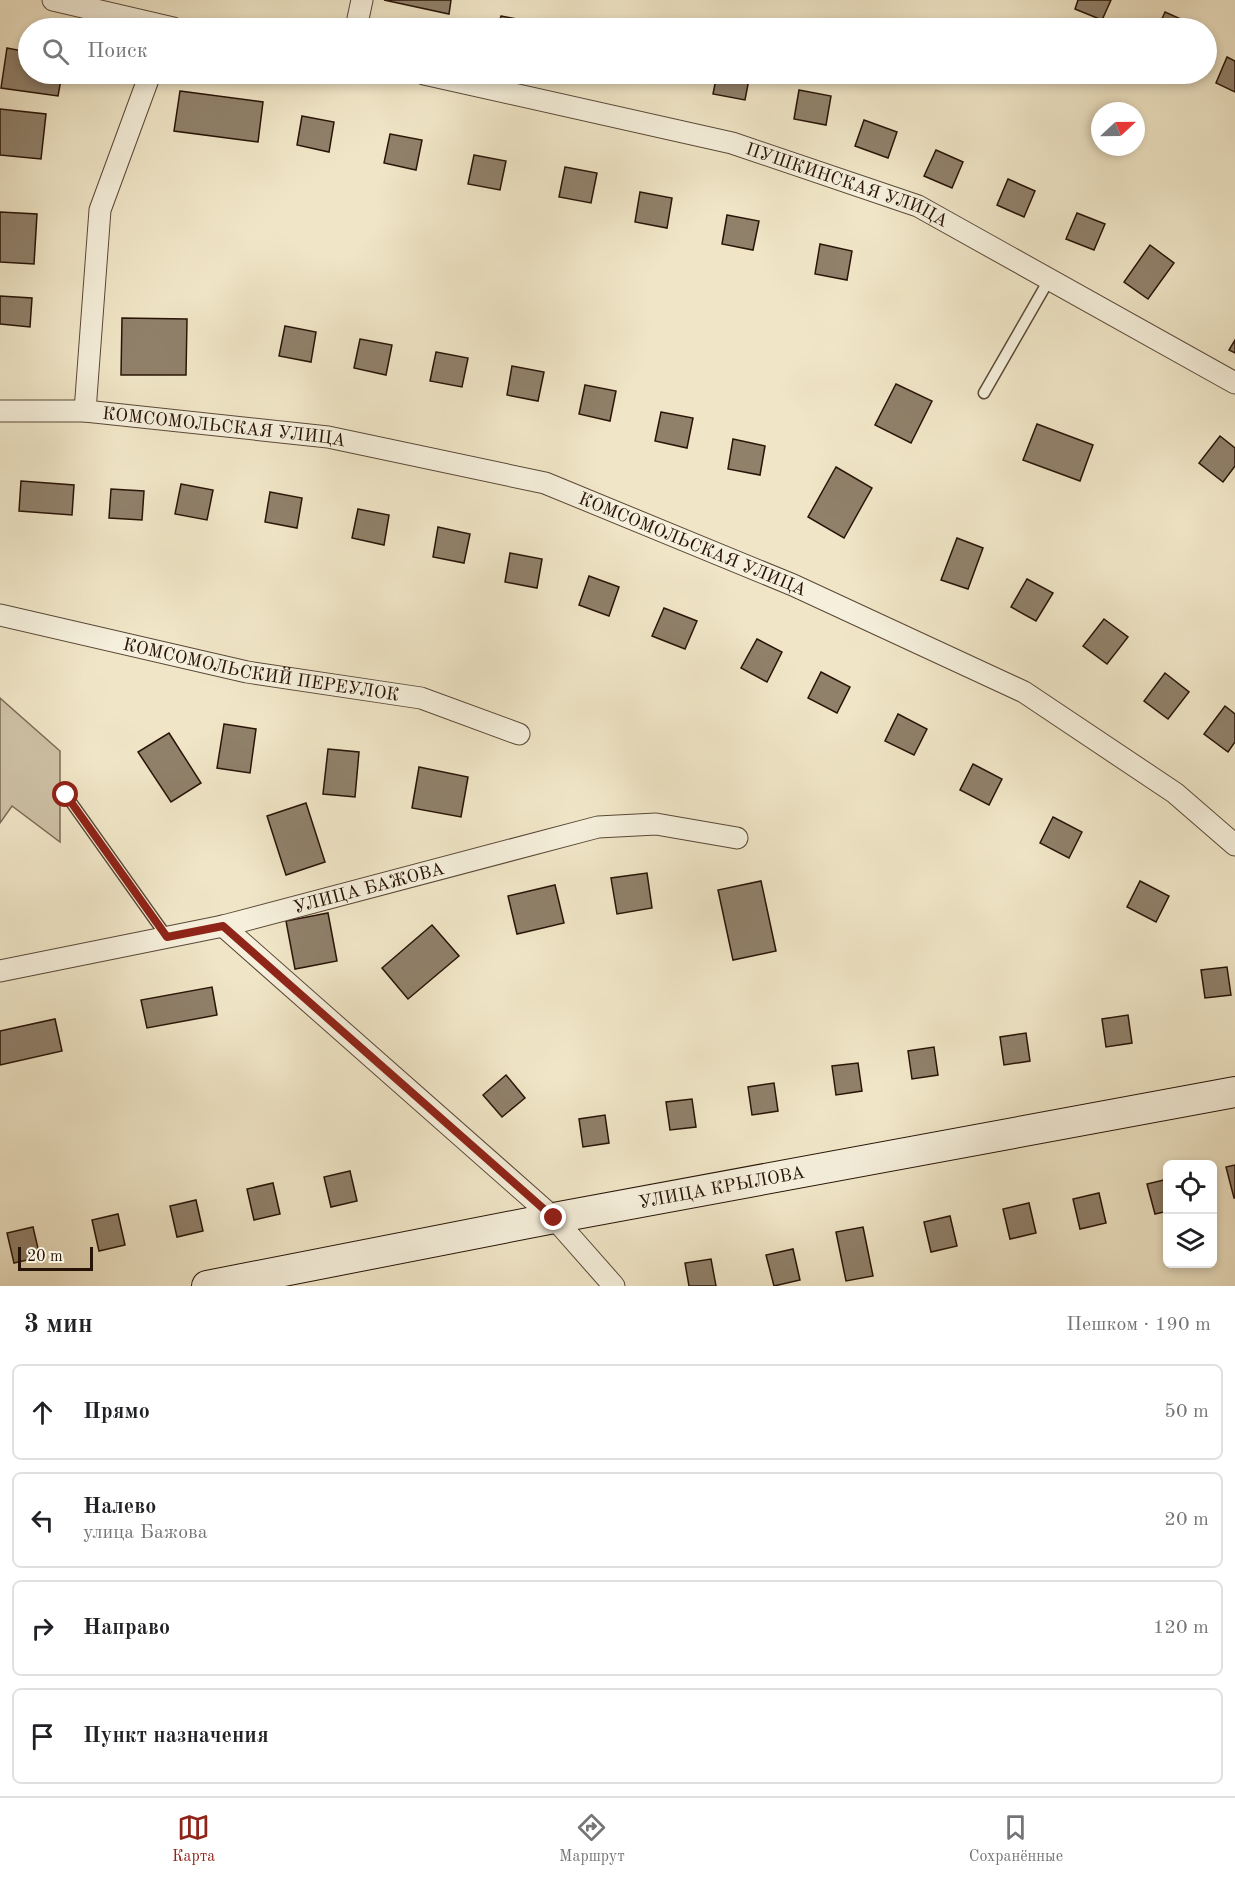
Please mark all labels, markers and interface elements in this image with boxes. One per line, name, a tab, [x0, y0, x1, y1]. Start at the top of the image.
search box	[18, 18, 1217, 84]
icon: search	[39, 35, 72, 68]
text: Поиск	[87, 40, 148, 62]
north arrow	[1091, 102, 1145, 156]
street label: ПУШКИНСКАЯ УЛИЦА	[743, 140, 951, 231]
street label: КОМСОМОЛЬСКАЯ УЛИЦА	[101, 405, 348, 451]
street label: КОМСОМОЛЬСКАЯ УЛИЦА	[576, 490, 809, 600]
street label: КОМСОМОЛЬСКИЙ ПЕРЕУЛОК	[121, 636, 400, 705]
route start	[52, 781, 78, 807]
street label: УЛИЦА БАЖОВА	[291, 860, 446, 917]
map controls	[1163, 1160, 1217, 1268]
button: locate	[1163, 1160, 1217, 1214]
street label: УЛИЦА КРЫЛОВА	[637, 1164, 807, 1212]
route end	[540, 1204, 566, 1230]
button: layers	[1163, 1214, 1217, 1268]
scale bar	[18, 1244, 93, 1272]
text: 20 m	[27, 1249, 63, 1265]
text: 3 мин	[24, 1312, 93, 1338]
text: Пешком · 190 m	[1066, 1315, 1211, 1335]
icon: ahead	[26, 1396, 59, 1429]
text: Прямо	[83, 1401, 150, 1423]
text: 50 m	[1164, 1402, 1209, 1422]
text: Налево	[83, 1496, 156, 1518]
icon: left	[26, 1504, 59, 1537]
text: 20 m	[1164, 1510, 1209, 1530]
text: улица Бажова	[83, 1523, 208, 1543]
icon: right	[26, 1612, 59, 1645]
text: Направо	[83, 1617, 170, 1639]
text: 120 m	[1153, 1618, 1209, 1638]
icon: arrive	[26, 1720, 59, 1753]
text: Пункт назначения	[83, 1725, 269, 1747]
tab: Карта	[172, 1811, 215, 1867]
tab: Маршрут	[559, 1811, 625, 1867]
tab: Сохранённые	[969, 1811, 1063, 1867]

